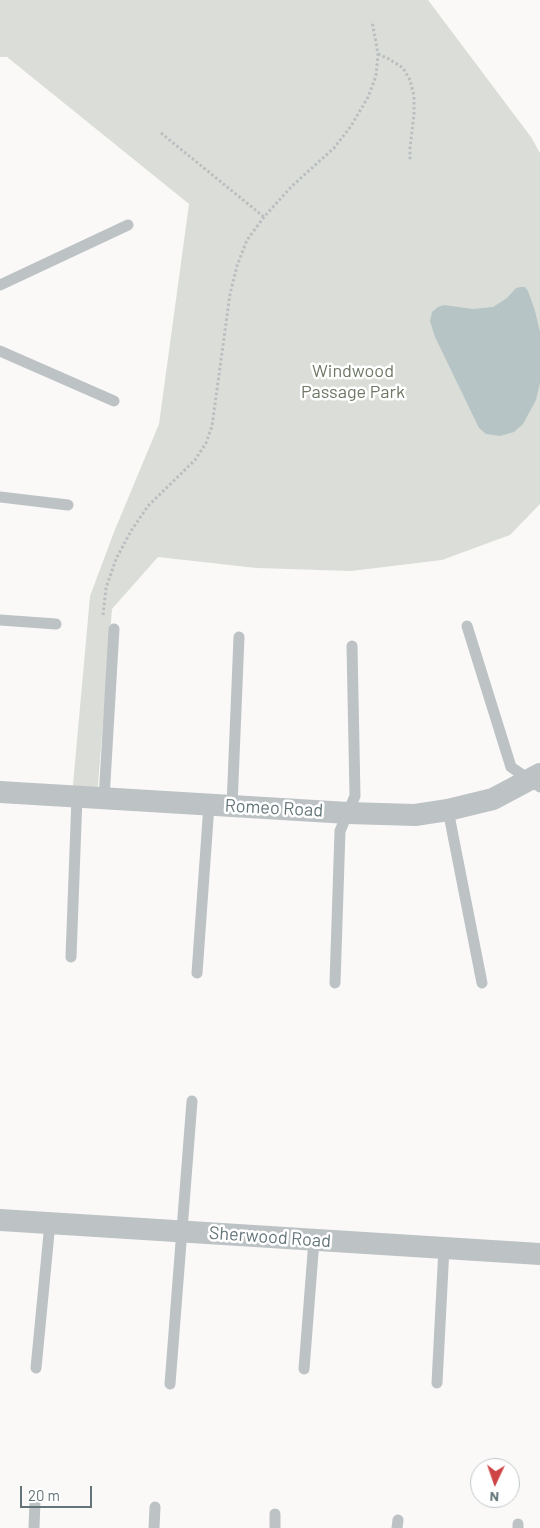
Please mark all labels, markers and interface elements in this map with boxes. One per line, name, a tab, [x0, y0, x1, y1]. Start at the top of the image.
park label: Windwood Passage Park	[301, 360, 405, 402]
street label: Romeo Road	[224, 795, 324, 821]
street label: Sherwood Road	[208, 1222, 332, 1252]
north arrow	[470, 1458, 520, 1508]
scale bar	[22, 1476, 95, 1508]
text: 20 m	[28, 1486, 60, 1504]
text: N	[489, 1489, 499, 1506]

